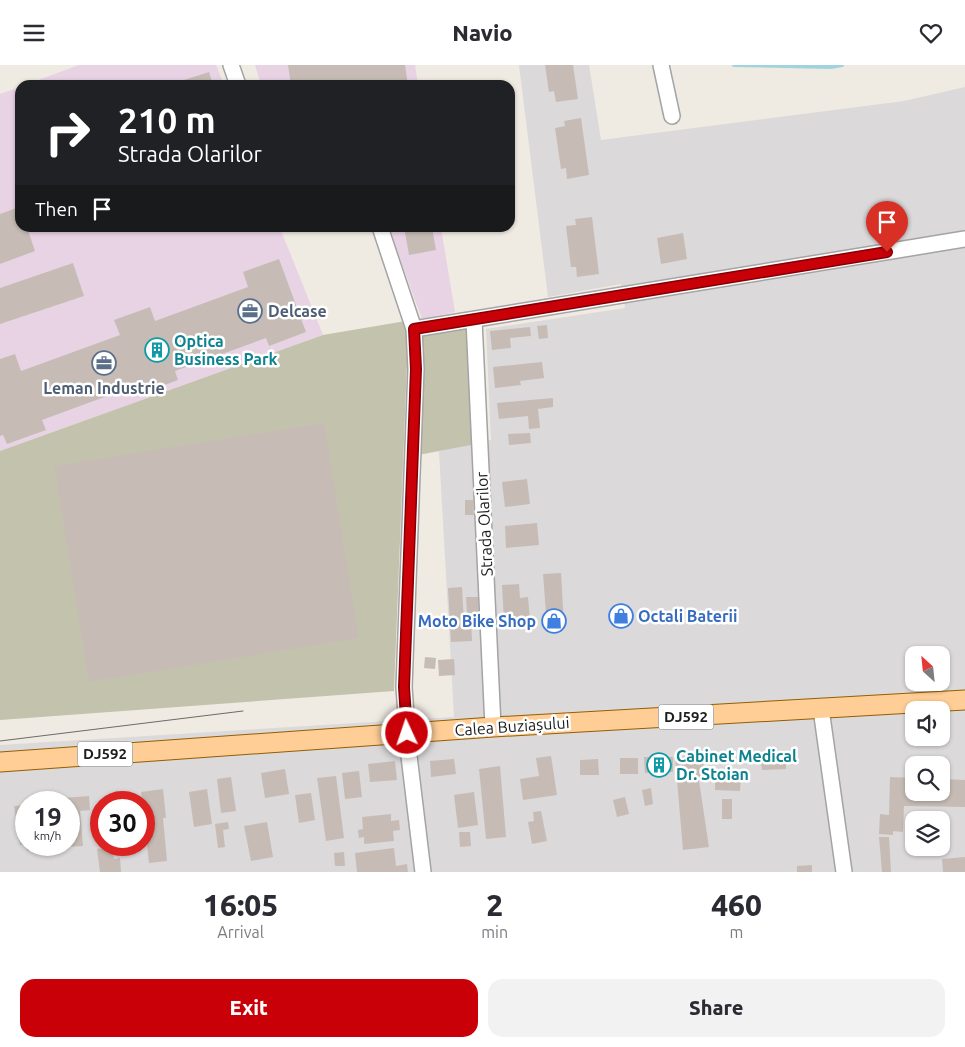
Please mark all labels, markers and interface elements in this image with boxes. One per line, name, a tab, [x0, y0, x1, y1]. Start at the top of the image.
icon: menu	[20, 19, 48, 47]
icon: heart	[917, 19, 945, 47]
text: Navio	[452, 20, 513, 45]
icon: right	[35, 100, 100, 165]
text: 210 m	[118, 100, 216, 140]
text: Strada Olarilor	[118, 141, 262, 166]
icon: arrive	[88, 195, 116, 223]
text: Then	[35, 198, 78, 220]
pin	[866, 201, 908, 252]
icon: arrive	[873, 208, 901, 236]
office icon: Delcase	[237, 298, 263, 324]
place label: Delcase	[268, 302, 327, 320]
place label: Optica Business Park	[174, 332, 278, 368]
building icon: Optica Business Park	[144, 337, 170, 363]
office icon: Leman Industrie	[91, 350, 117, 376]
place label: Leman Industrie	[43, 379, 165, 397]
street label: Strada Olarilor	[472, 471, 496, 577]
shop icon: Octali Baterii	[608, 603, 634, 629]
place label: Octali Baterii	[638, 607, 738, 625]
shop icon: Moto Bike Shop	[541, 608, 567, 634]
place label: Moto Bike Shop	[418, 612, 536, 630]
north arrow	[905, 646, 950, 691]
map controls	[905, 646, 950, 856]
button: sound	[905, 701, 950, 746]
road number: DJ592	[658, 705, 714, 729]
position arrow	[380, 706, 432, 758]
street label: Calea Buziașului	[454, 713, 570, 739]
road number: DJ592	[78, 741, 132, 767]
place label: Cabinet Medical Dr. Stoian	[676, 747, 797, 783]
building icon: Cabinet Medical Dr. Stoian	[646, 752, 672, 778]
button: search	[905, 756, 950, 801]
speed limit sign: 30	[90, 791, 155, 856]
text: 19	[33, 803, 62, 831]
button: layers	[905, 811, 950, 856]
text: km/h	[34, 829, 61, 842]
text: 16:05	[203, 888, 278, 922]
text: 2	[486, 888, 503, 922]
text: 460	[711, 888, 762, 922]
text: Arrival	[217, 923, 264, 941]
text: min	[481, 923, 508, 941]
text: m	[730, 923, 743, 941]
button: Exit	[20, 979, 478, 1037]
button: Share	[488, 979, 945, 1037]

